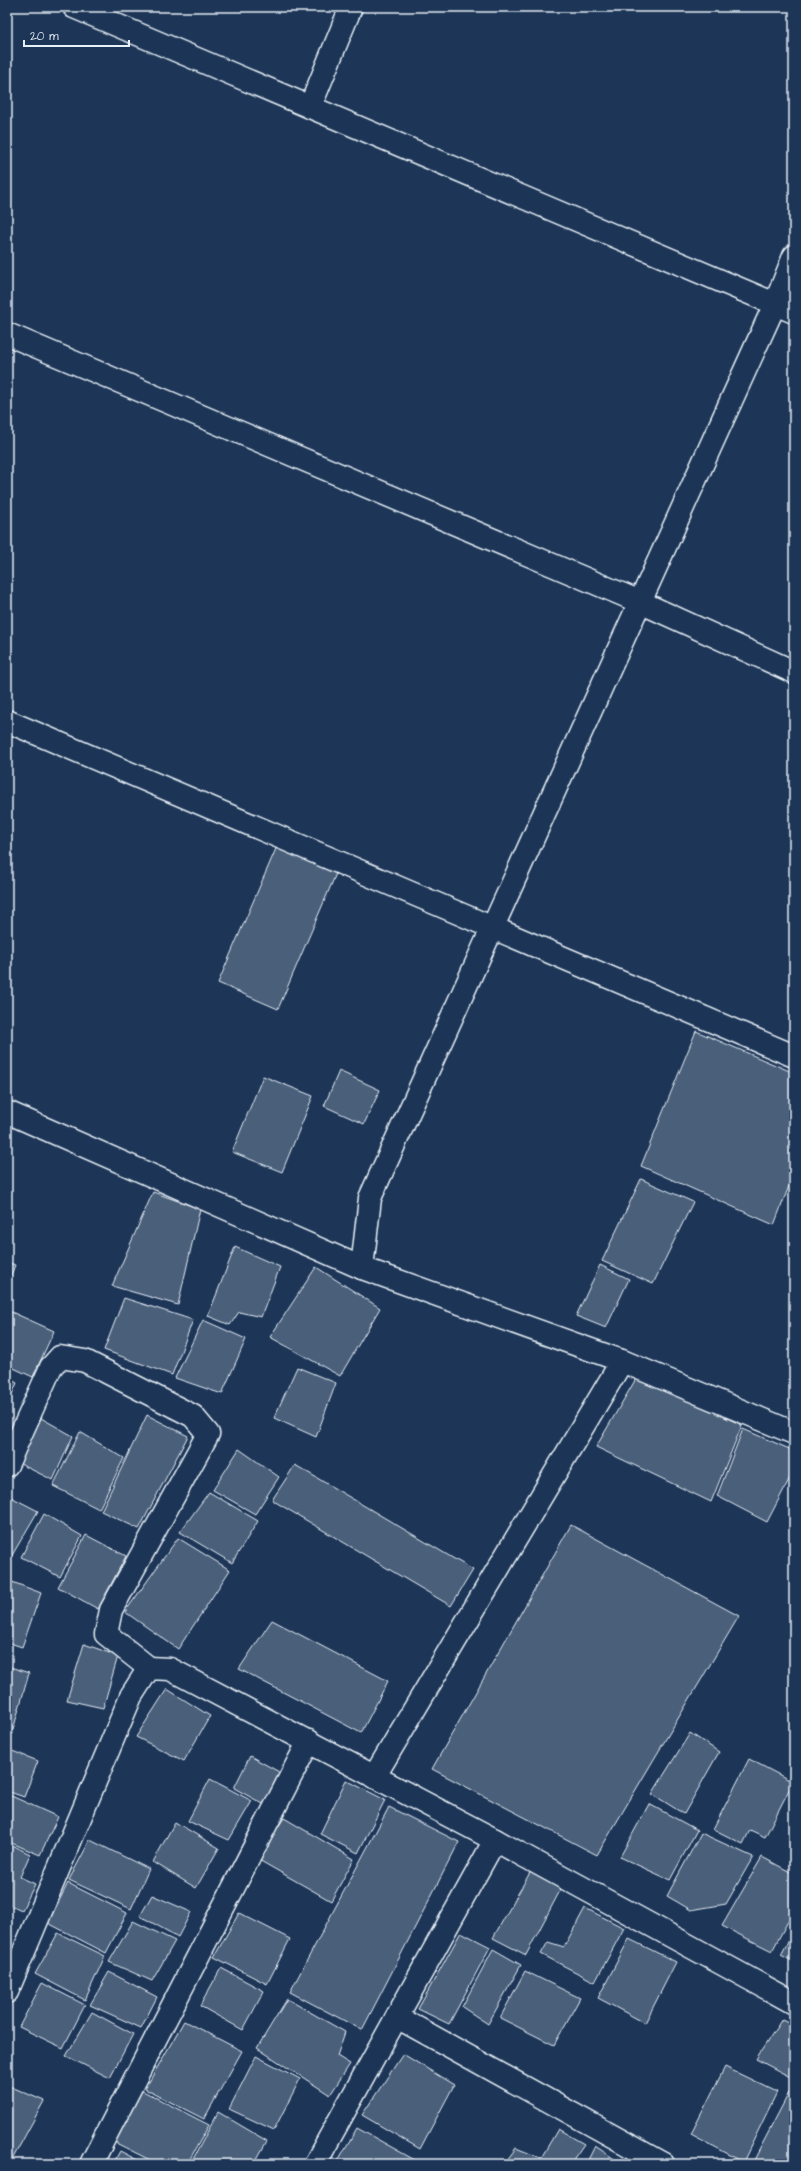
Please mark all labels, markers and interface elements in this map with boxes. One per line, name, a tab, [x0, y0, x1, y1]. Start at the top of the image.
scale bar	[24, 22, 129, 48]
text: 20 m	[30, 28, 59, 45]

